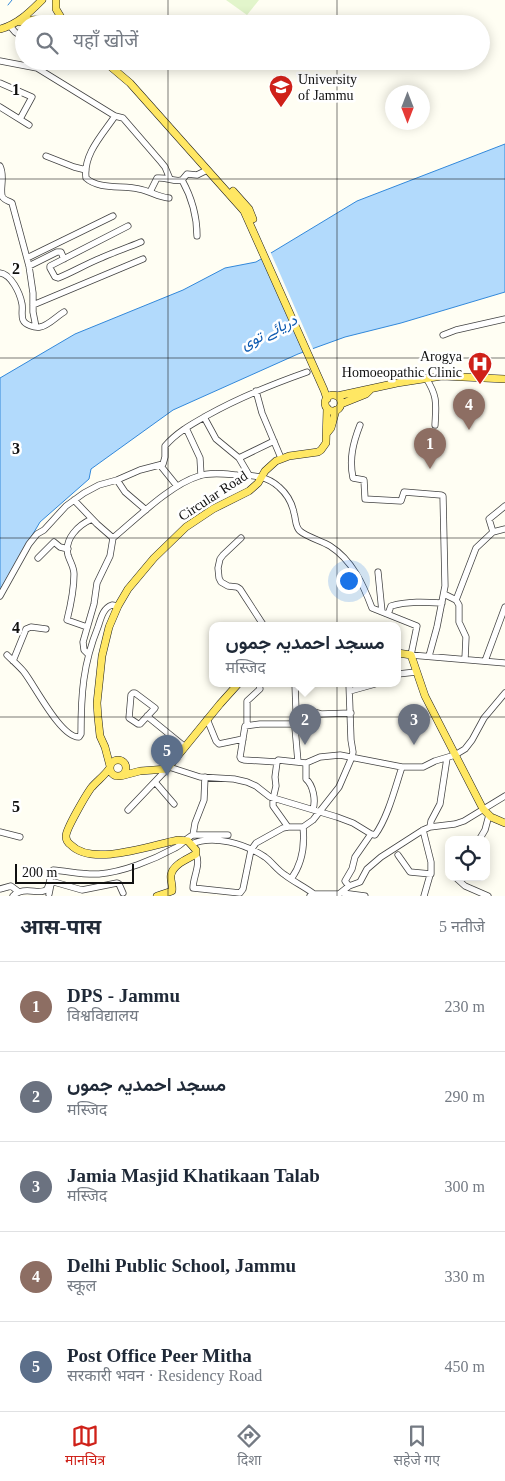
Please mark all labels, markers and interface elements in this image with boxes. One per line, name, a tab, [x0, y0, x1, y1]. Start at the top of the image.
search box	[15, 15, 490, 70]
icon: search	[33, 29, 61, 57]
text: यहाँ खोजें	[73, 30, 138, 51]
place label: University of Jammu	[298, 72, 357, 103]
school or university icon: University of Jammu	[268, 74, 294, 108]
text: 1	[12, 81, 20, 98]
north arrow	[385, 85, 430, 130]
text: 2	[12, 260, 20, 277]
water label: دریائے توی	[238, 311, 301, 353]
place label: Arogya Homoeopathic Clinic	[342, 349, 463, 380]
hospital icon: Arogya Homoeopathic Clinic	[467, 351, 493, 385]
pin: 4	[453, 389, 485, 430]
pin: 1	[414, 428, 446, 469]
text: 3	[12, 440, 20, 457]
street label: Circular Road	[176, 468, 250, 524]
your location	[336, 568, 362, 594]
text: 4	[12, 619, 20, 636]
popup	[209, 622, 401, 687]
text: مسجد احمدیہ جموں	[226, 632, 384, 653]
text: मस्जिद	[226, 659, 266, 676]
pin: 2	[289, 704, 321, 745]
pin: 3	[398, 704, 430, 745]
pin: 5	[151, 735, 183, 776]
text: 5	[12, 798, 20, 815]
map controls	[445, 836, 490, 881]
button: locate	[445, 836, 490, 881]
scale bar	[15, 861, 134, 884]
text: 200 m	[22, 865, 57, 880]
text: आस-पास	[20, 915, 101, 939]
text: 5 नतीजे	[439, 918, 485, 935]
text: DPS - Jammu	[67, 985, 180, 1006]
text: 1	[32, 998, 40, 1015]
text: 230 m	[445, 998, 485, 1015]
text: विश्वविद्यालय	[67, 1007, 138, 1024]
text: مسجد احمدیہ جموں	[67, 1074, 226, 1095]
text: 2	[32, 1088, 40, 1105]
text: 290 m	[445, 1088, 485, 1105]
text: मस्जिद	[67, 1101, 107, 1118]
text: Jamia Masjid Khatikaan Talab	[67, 1165, 320, 1186]
text: 3	[32, 1178, 40, 1195]
text: 300 m	[445, 1178, 485, 1195]
text: मस्जिद	[67, 1187, 107, 1204]
text: Delhi Public School, Jammu	[67, 1255, 296, 1276]
text: 4	[32, 1268, 40, 1285]
text: 330 m	[445, 1268, 485, 1285]
text: स्कूल	[67, 1277, 96, 1294]
text: Post Office Peer Mitha	[67, 1345, 252, 1366]
text: 5	[32, 1358, 40, 1375]
text: 450 m	[445, 1358, 485, 1375]
text: सरकारी भवन · Residency Road	[67, 1367, 262, 1384]
tab: मानचित्र	[65, 1422, 105, 1471]
tab: दिशा	[235, 1422, 263, 1471]
tab: सहेजे गए	[393, 1422, 440, 1471]

